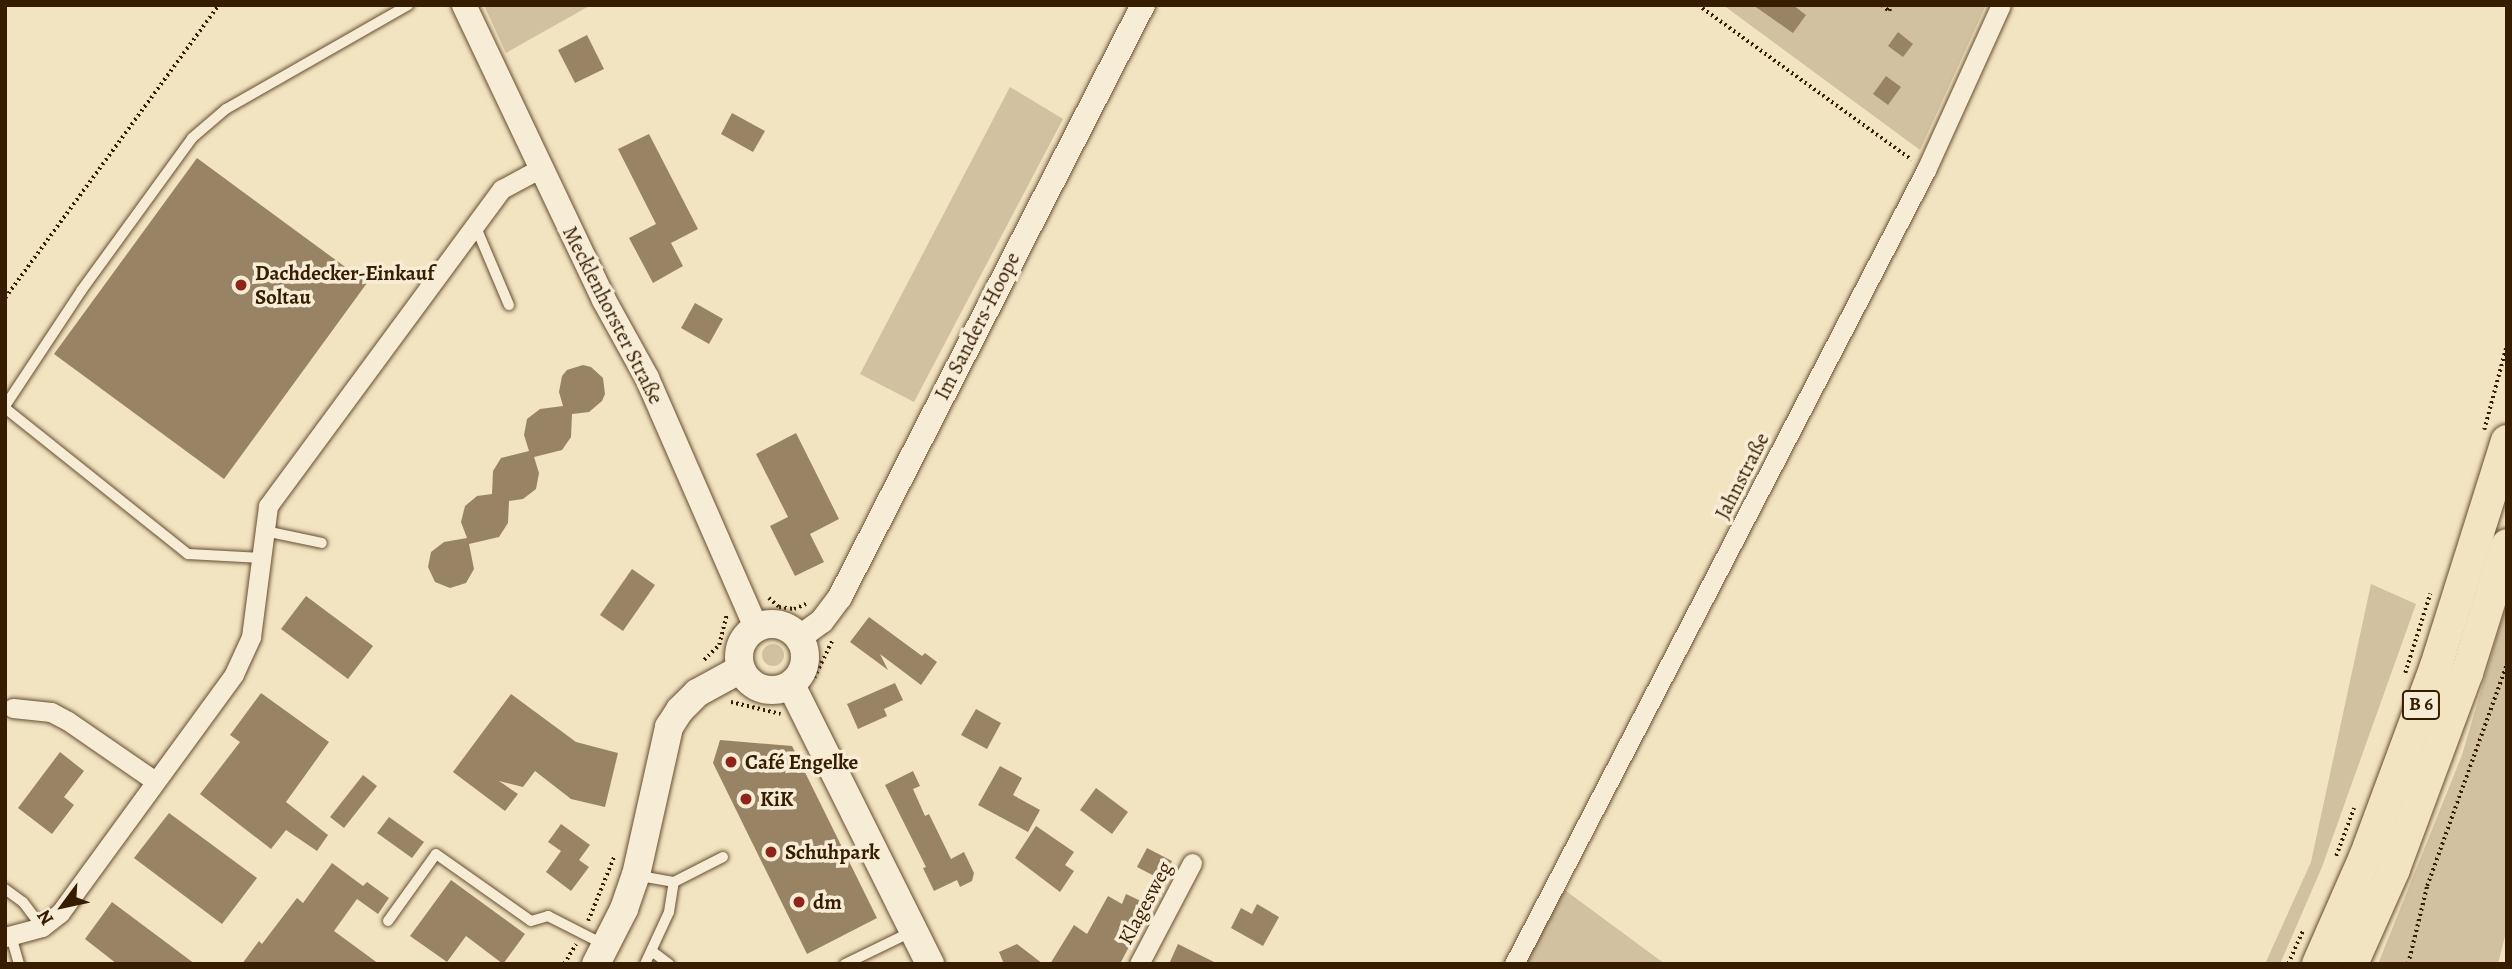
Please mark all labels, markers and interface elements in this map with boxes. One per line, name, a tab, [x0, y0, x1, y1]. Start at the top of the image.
street label: Mecklenhorster Straße	[557, 222, 669, 408]
street label: Im Sanders-Hoope	[929, 248, 1025, 404]
place label: Dachdecker-Einkauf Soltau	[255, 260, 434, 310]
marker: Dachdecker-Einkauf Soltau	[233, 277, 249, 293]
street label: Jahnstraße	[1710, 429, 1774, 523]
road number: B 6	[2402, 690, 2440, 720]
place label: Café Engelke	[745, 749, 858, 775]
marker: Café Engelke	[723, 754, 739, 770]
place label: KiK	[760, 786, 794, 812]
marker: KiK	[738, 791, 754, 807]
place label: Schuhpark	[785, 839, 880, 865]
marker: Schuhpark	[763, 844, 779, 860]
street label: Klagesweg	[1113, 857, 1177, 949]
north arrow	[28, 871, 98, 941]
place label: dm	[813, 889, 842, 915]
marker: dm	[791, 894, 807, 910]
text: N	[31, 905, 60, 930]

